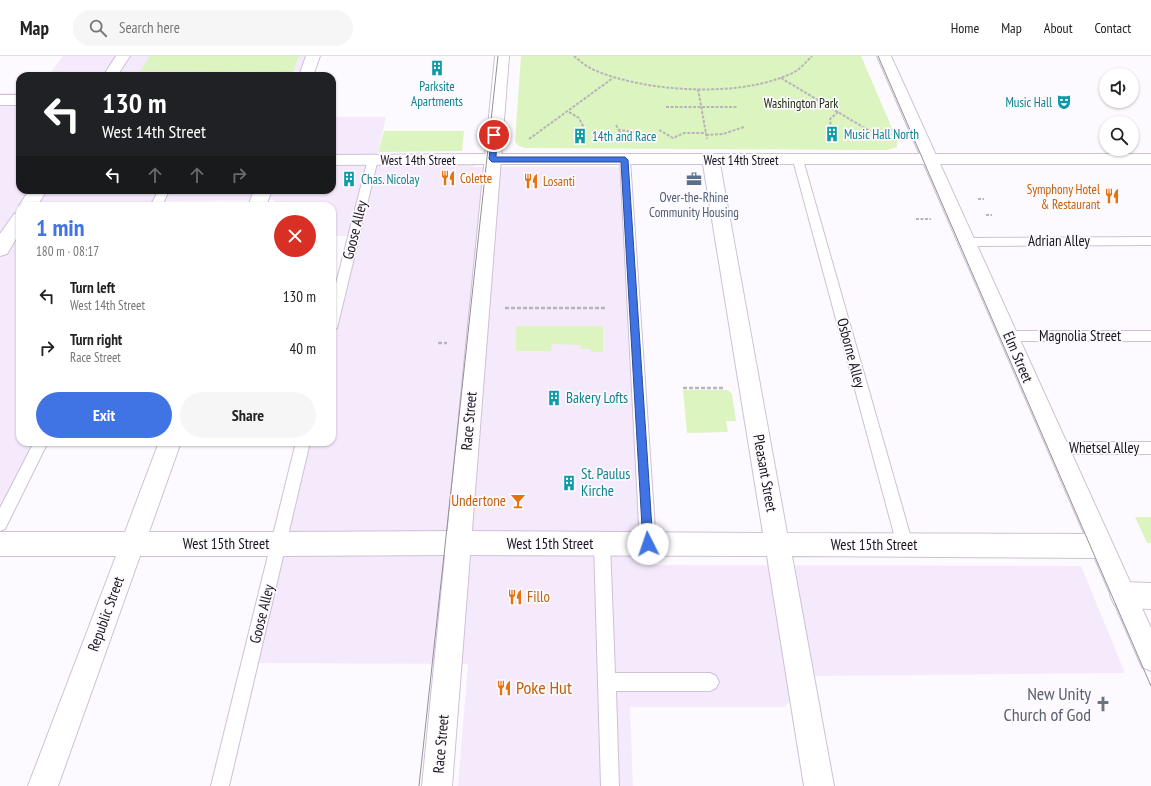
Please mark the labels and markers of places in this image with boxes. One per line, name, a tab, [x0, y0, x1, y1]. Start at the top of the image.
building icon: Parksite Apartments	[428, 59, 446, 77]
place label: Parksite Apartments	[411, 78, 463, 110]
theatre icon: Music Hall	[1055, 93, 1073, 111]
place label: Music Hall	[1005, 94, 1052, 111]
pin	[477, 118, 511, 152]
building icon: Music Hall North	[823, 125, 841, 143]
place label: Music Hall North	[844, 126, 919, 143]
building icon: 14th and Race	[571, 127, 589, 145]
place label: 14th and Race	[592, 128, 656, 145]
restaurant icon: Colette	[439, 169, 457, 187]
building icon: Chas. Nicolay	[340, 170, 358, 188]
place label: Colette	[460, 170, 492, 187]
office icon: Over-the-Rhine Community Housing	[685, 170, 703, 188]
place label: Chas. Nicolay	[361, 171, 420, 188]
restaurant icon: Losanti	[522, 172, 540, 190]
place label: Losanti	[543, 173, 575, 190]
place label: Symphony Hotel & Restaurant	[1027, 181, 1100, 213]
restaurant icon: Symphony Hotel & Restaurant	[1103, 187, 1121, 205]
place label: Over-the-Rhine Community Housing	[649, 189, 739, 221]
place label: Bakery Lofts	[566, 388, 628, 407]
building icon: Bakery Lofts	[545, 389, 563, 407]
place label: St. Paulus Kirche	[581, 464, 630, 500]
building icon: St. Paulus Kirche	[560, 474, 578, 492]
place label: Undertone	[451, 491, 506, 510]
bar icon: Undertone	[509, 492, 527, 510]
place label: Fillo	[527, 587, 550, 606]
restaurant icon: Fillo	[506, 588, 524, 606]
place label: Poke Hut	[516, 676, 572, 699]
restaurant icon: Poke Hut	[495, 679, 513, 697]
place label: New Unity Church of God	[1003, 682, 1091, 726]
church icon: New Unity Church of God	[1094, 695, 1112, 713]

